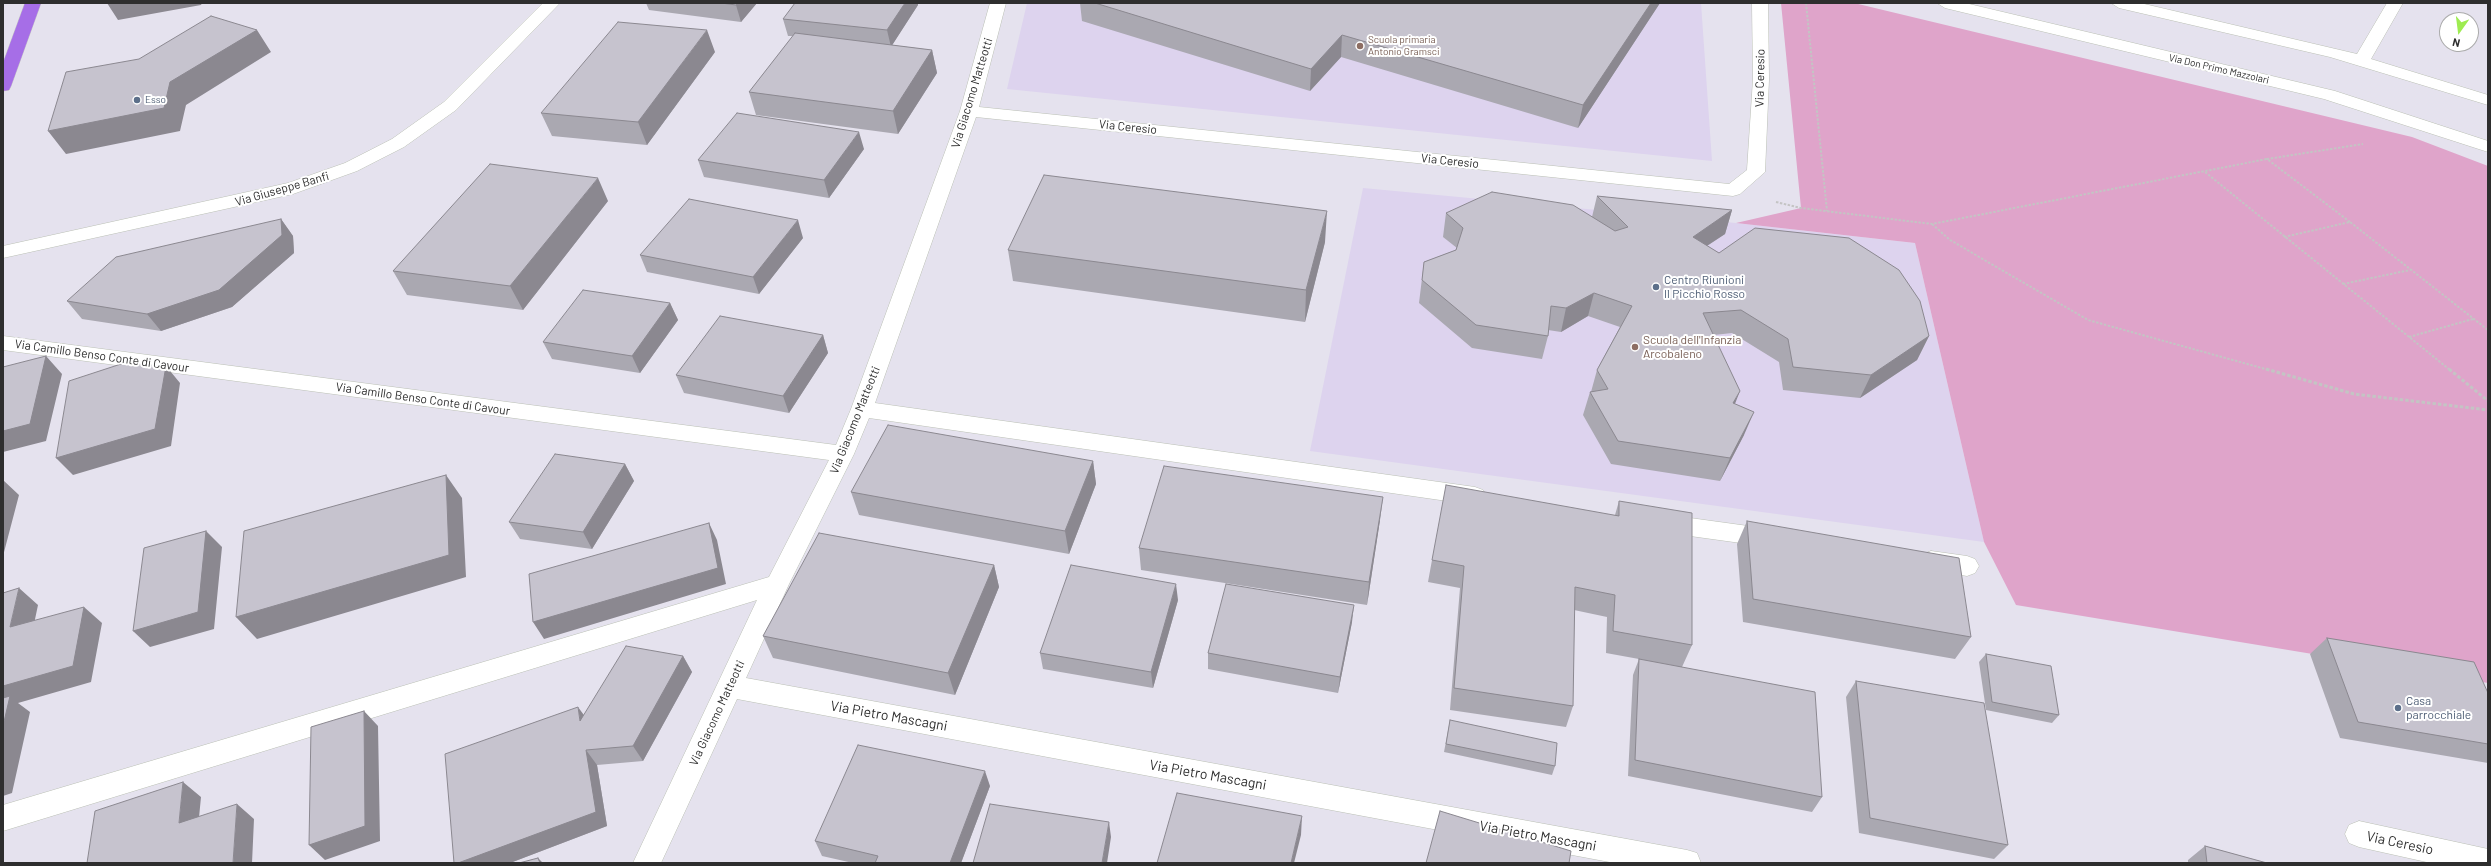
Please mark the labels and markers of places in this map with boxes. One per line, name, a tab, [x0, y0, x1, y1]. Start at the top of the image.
place label: Scuola primaria Antonio Gramsci	[1368, 34, 1439, 58]
marker: Scuola primaria Antonio Gramsci	[1355, 41, 1365, 51]
place label: Esso	[145, 94, 166, 106]
marker: Esso	[132, 95, 142, 105]
place label: Centro Riunioni Il Picchio Rosso	[1664, 273, 1745, 301]
marker: Centro Riunioni Il Picchio Rosso	[1651, 282, 1661, 292]
place label: Scuola dell'Infanzia Arcobaleno	[1643, 333, 1741, 361]
marker: Scuola dell'Infanzia Arcobaleno	[1630, 342, 1640, 352]
place label: Casa parrocchiale	[2406, 694, 2471, 722]
marker: Casa parrocchiale	[2393, 703, 2403, 713]

